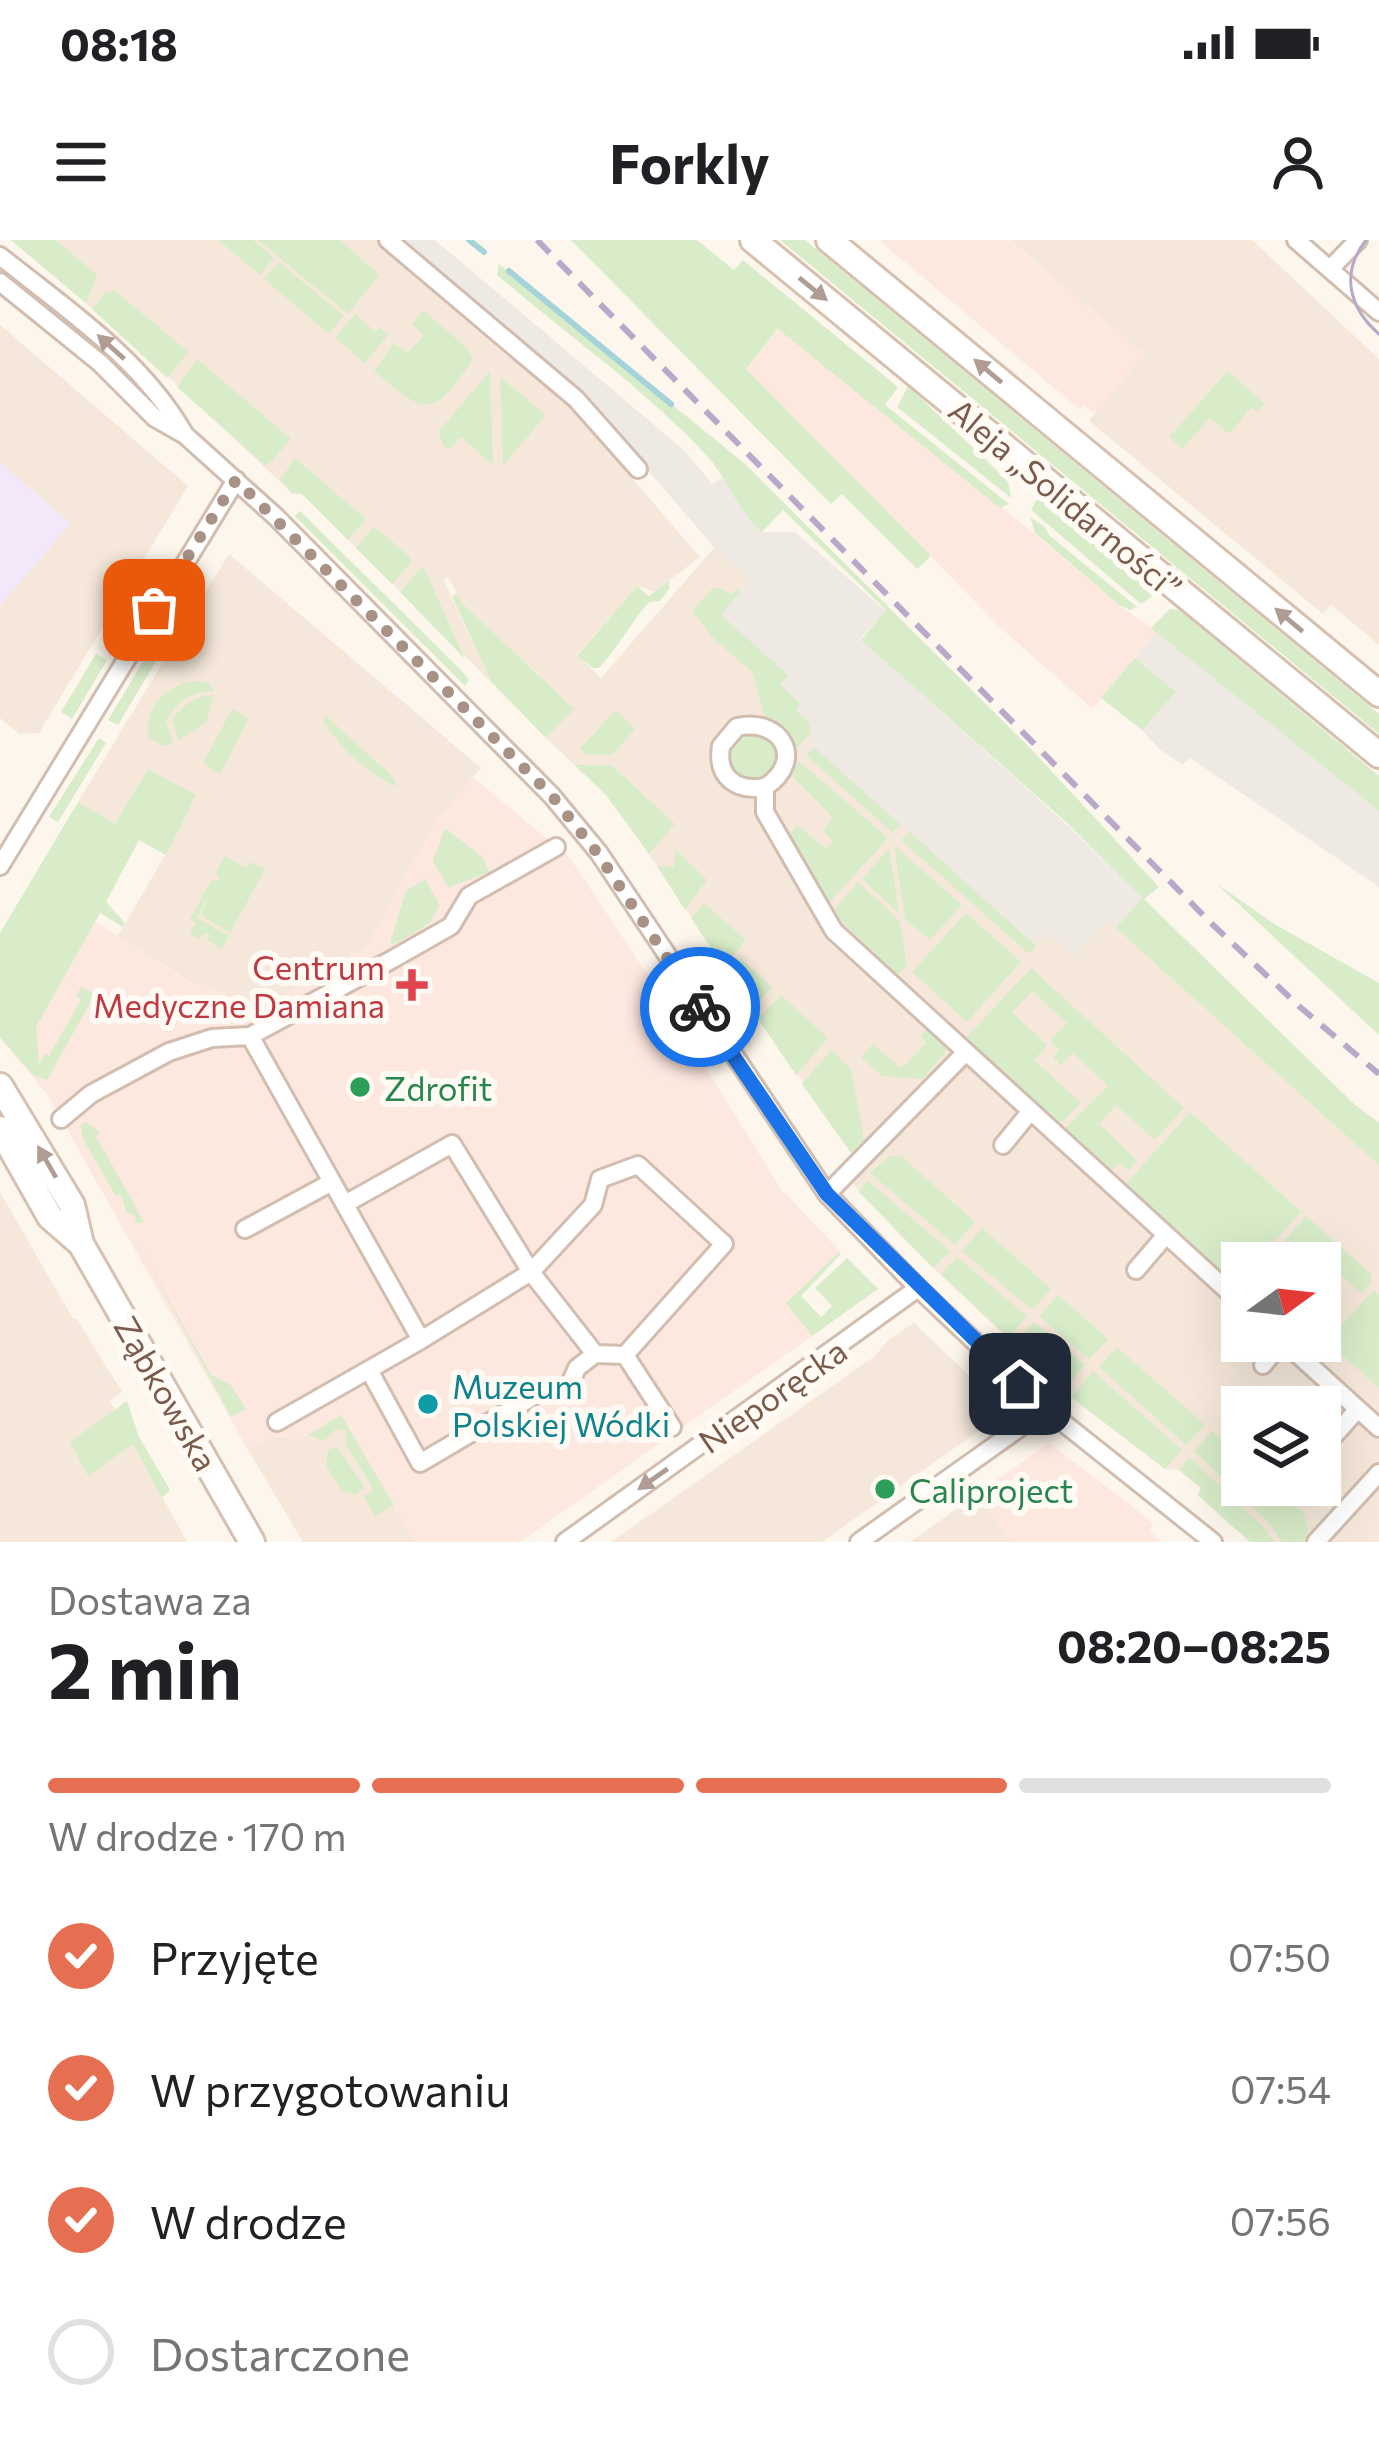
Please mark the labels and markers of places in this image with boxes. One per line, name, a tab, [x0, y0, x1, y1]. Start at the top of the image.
pin	[103, 559, 205, 661]
place label: Centrum Medyczne Damiana	[93, 946, 385, 1025]
marker: Centrum Medyczne Damiana	[396, 969, 428, 1001]
place label: Zdrofit	[384, 1067, 492, 1108]
marker: Zdrofit	[347, 1074, 373, 1100]
pin	[969, 1333, 1071, 1435]
place label: Muzeum Polskiej Wódki	[452, 1365, 670, 1444]
marker: Muzeum Polskiej Wódki	[415, 1391, 441, 1417]
place label: Caliproject	[909, 1469, 1073, 1510]
marker: Caliproject	[872, 1476, 898, 1502]

